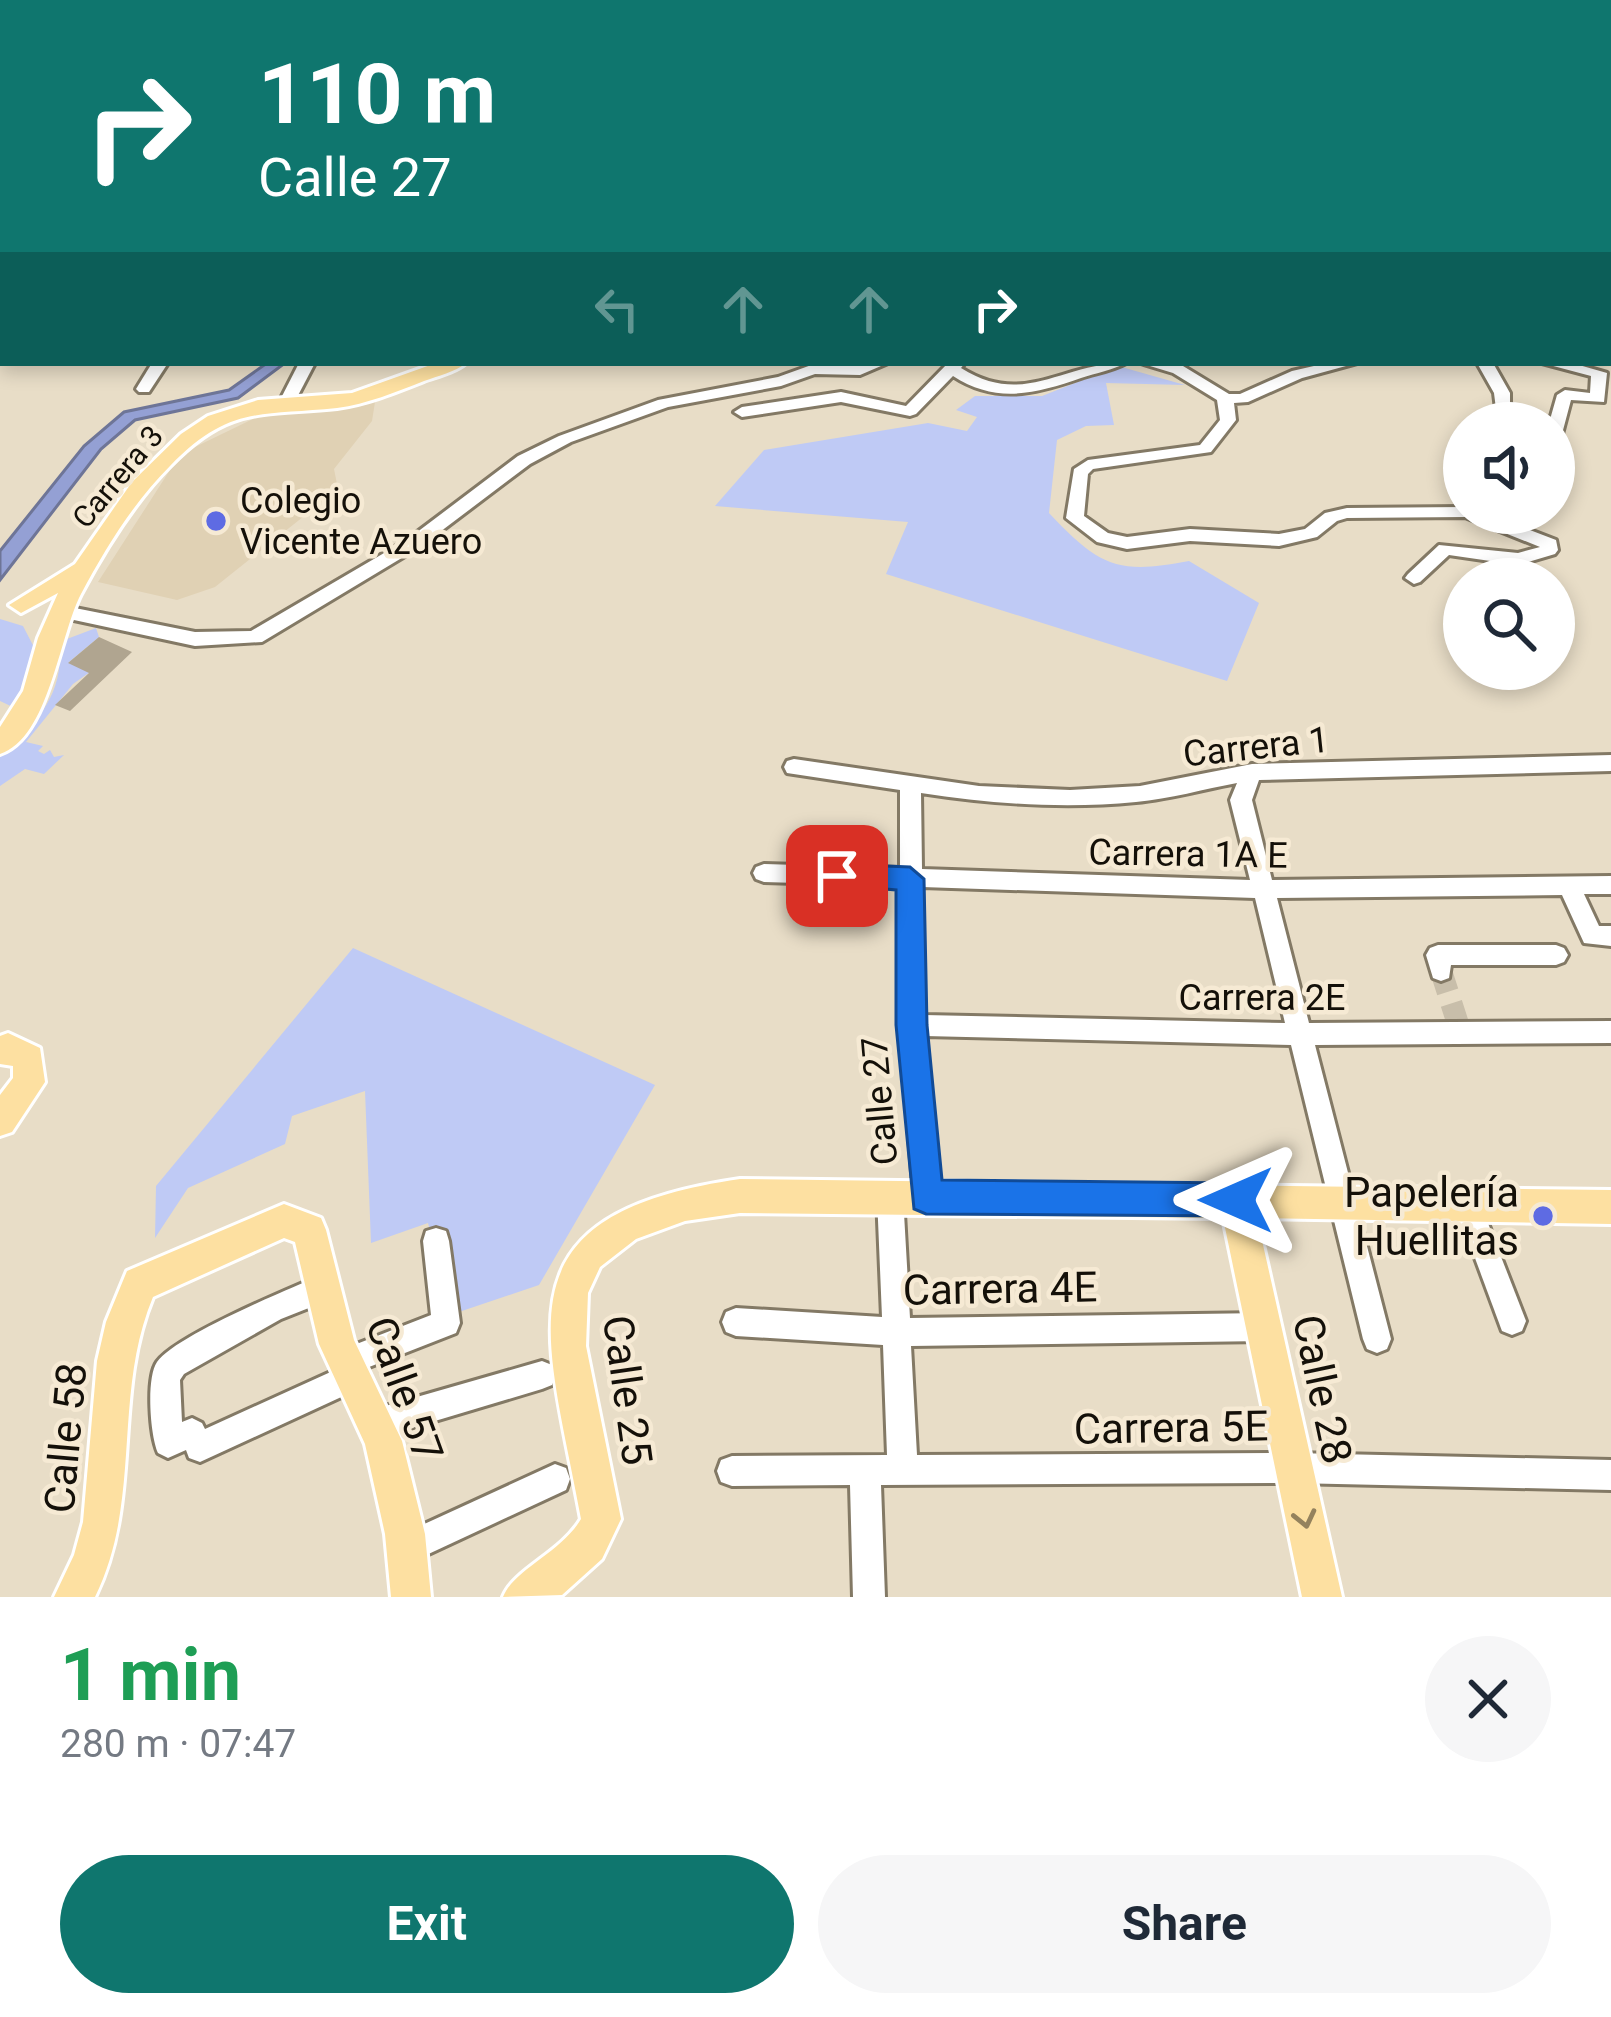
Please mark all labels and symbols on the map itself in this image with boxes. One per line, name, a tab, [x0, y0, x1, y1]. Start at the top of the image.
street label: Carrera 3	[65, 419, 170, 535]
place label: Colegio Vicente Azuero	[240, 480, 482, 563]
marker: Colegio Vicente Azuero	[203, 508, 229, 534]
street label: Carrera 1	[1181, 718, 1331, 776]
pin	[786, 825, 888, 927]
street label: Carrera 1A E	[1088, 831, 1288, 877]
street label: Carrera 2E	[1179, 977, 1345, 1019]
street label: Calle 27	[853, 1035, 907, 1167]
position arrow	[1173, 1137, 1299, 1263]
place label: Papelería Huellitas	[1344, 1168, 1519, 1265]
marker: Papelería Huellitas	[1530, 1203, 1556, 1229]
street label: Carrera 4E	[902, 1262, 1098, 1315]
street label: Calle 57	[356, 1310, 453, 1468]
street label: Calle 28	[1283, 1310, 1362, 1468]
street label: Calle 25	[593, 1312, 662, 1468]
street label: Calle 58	[35, 1361, 96, 1515]
street label: Carrera 5E	[1073, 1401, 1269, 1454]
one-way arrow	[1291, 1509, 1316, 1529]

